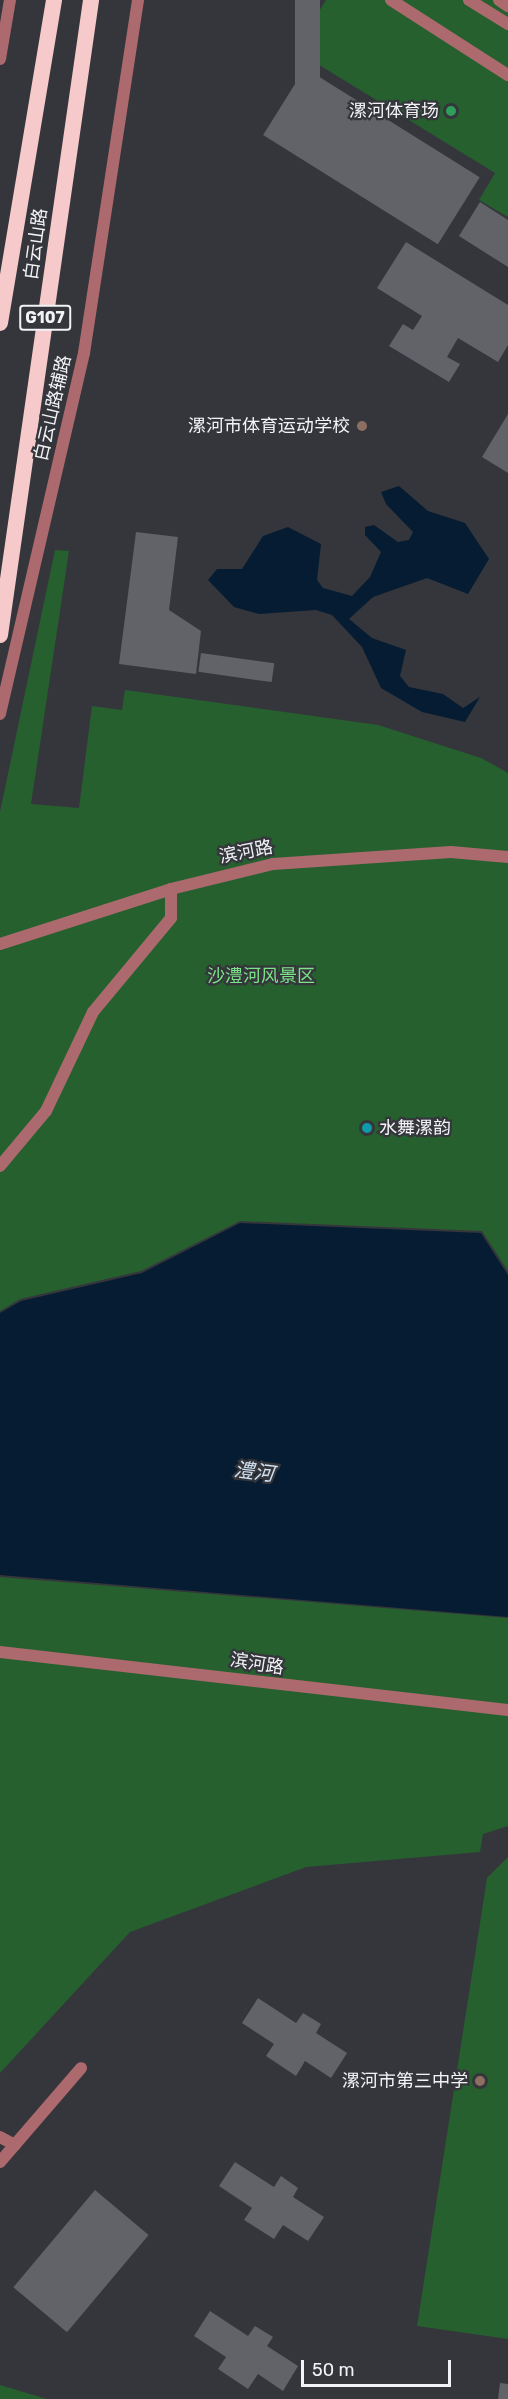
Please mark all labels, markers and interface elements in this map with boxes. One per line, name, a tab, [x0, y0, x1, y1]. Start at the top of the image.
place label: 漯河体育场	[349, 100, 439, 122]
marker: 漯河体育场	[444, 104, 458, 118]
street label: 白云山路	[20, 207, 52, 281]
road number: G107	[18, 305, 72, 331]
street label: 白云山路辅路	[30, 353, 76, 463]
place label: 漯河市体育运动学校	[188, 415, 350, 437]
marker: 漯河市体育运动学校	[355, 419, 369, 433]
street label: 滨河路	[217, 836, 275, 868]
park label: 沙澧河风景区	[207, 965, 315, 987]
place label: 水舞漯韵	[379, 1117, 451, 1139]
marker: 水舞漯韵	[360, 1121, 374, 1135]
water label: 澧河	[233, 1458, 275, 1486]
street label: 滨河路	[229, 1649, 285, 1679]
place label: 漯河市第三中学	[342, 2070, 468, 2092]
marker: 漯河市第三中学	[473, 2074, 487, 2088]
scale bar	[304, 2348, 454, 2386]
text: 50 m	[312, 2359, 355, 2381]

